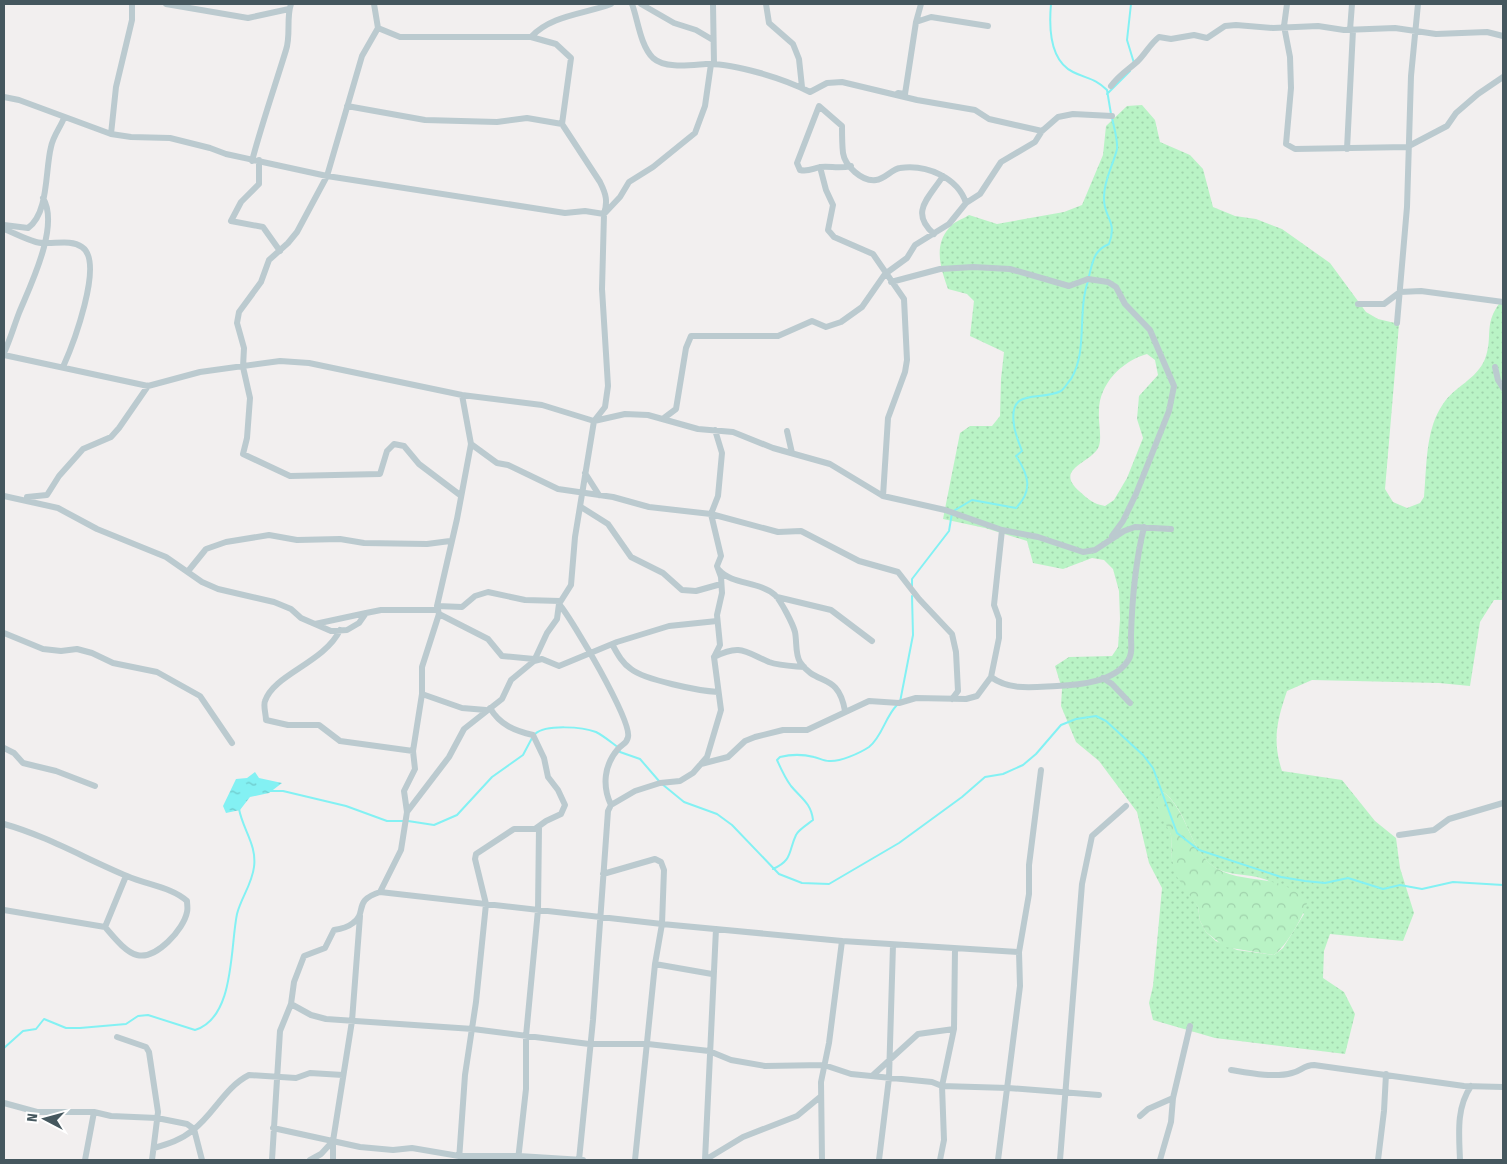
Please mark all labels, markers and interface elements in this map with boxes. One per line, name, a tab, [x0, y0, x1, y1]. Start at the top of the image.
north arrow	[20, 1094, 70, 1144]
text: N	[24, 1113, 41, 1123]

